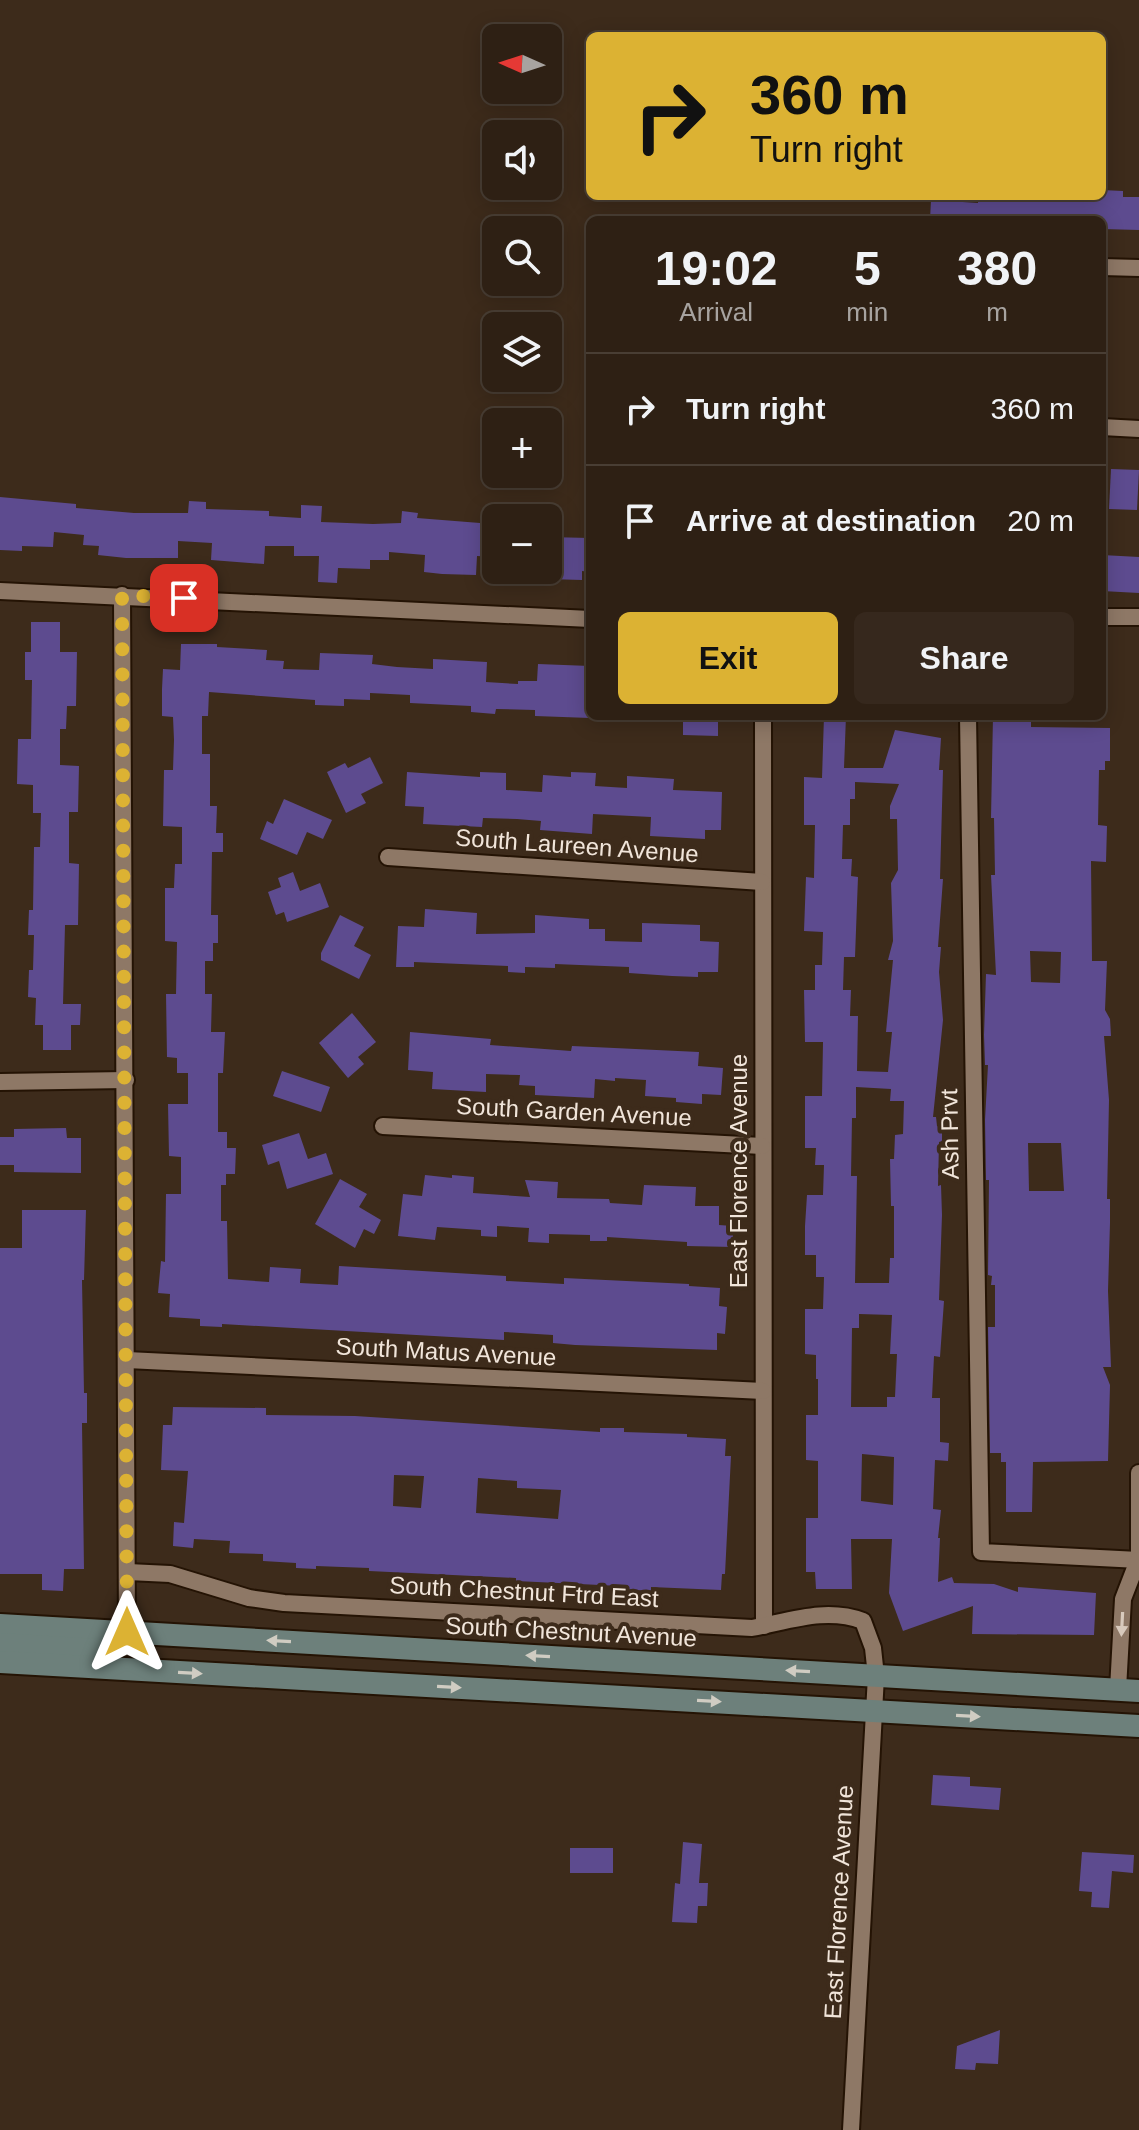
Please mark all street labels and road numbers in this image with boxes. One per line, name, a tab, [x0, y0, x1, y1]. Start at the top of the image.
street label: South Laureen Avenue	[454, 824, 700, 867]
street label: East Florence Avenue	[725, 1054, 752, 1288]
street label: Ash Prvt	[935, 1088, 964, 1180]
street label: South Garden Avenue	[456, 1092, 692, 1131]
street label: South Matus Avenue	[335, 1332, 557, 1371]
street label: South Chestnut Ftrd East	[389, 1571, 660, 1612]
street label: South Chestnut Avenue	[445, 1611, 697, 1652]
street label: East Florence Avenue	[819, 1784, 858, 2020]

